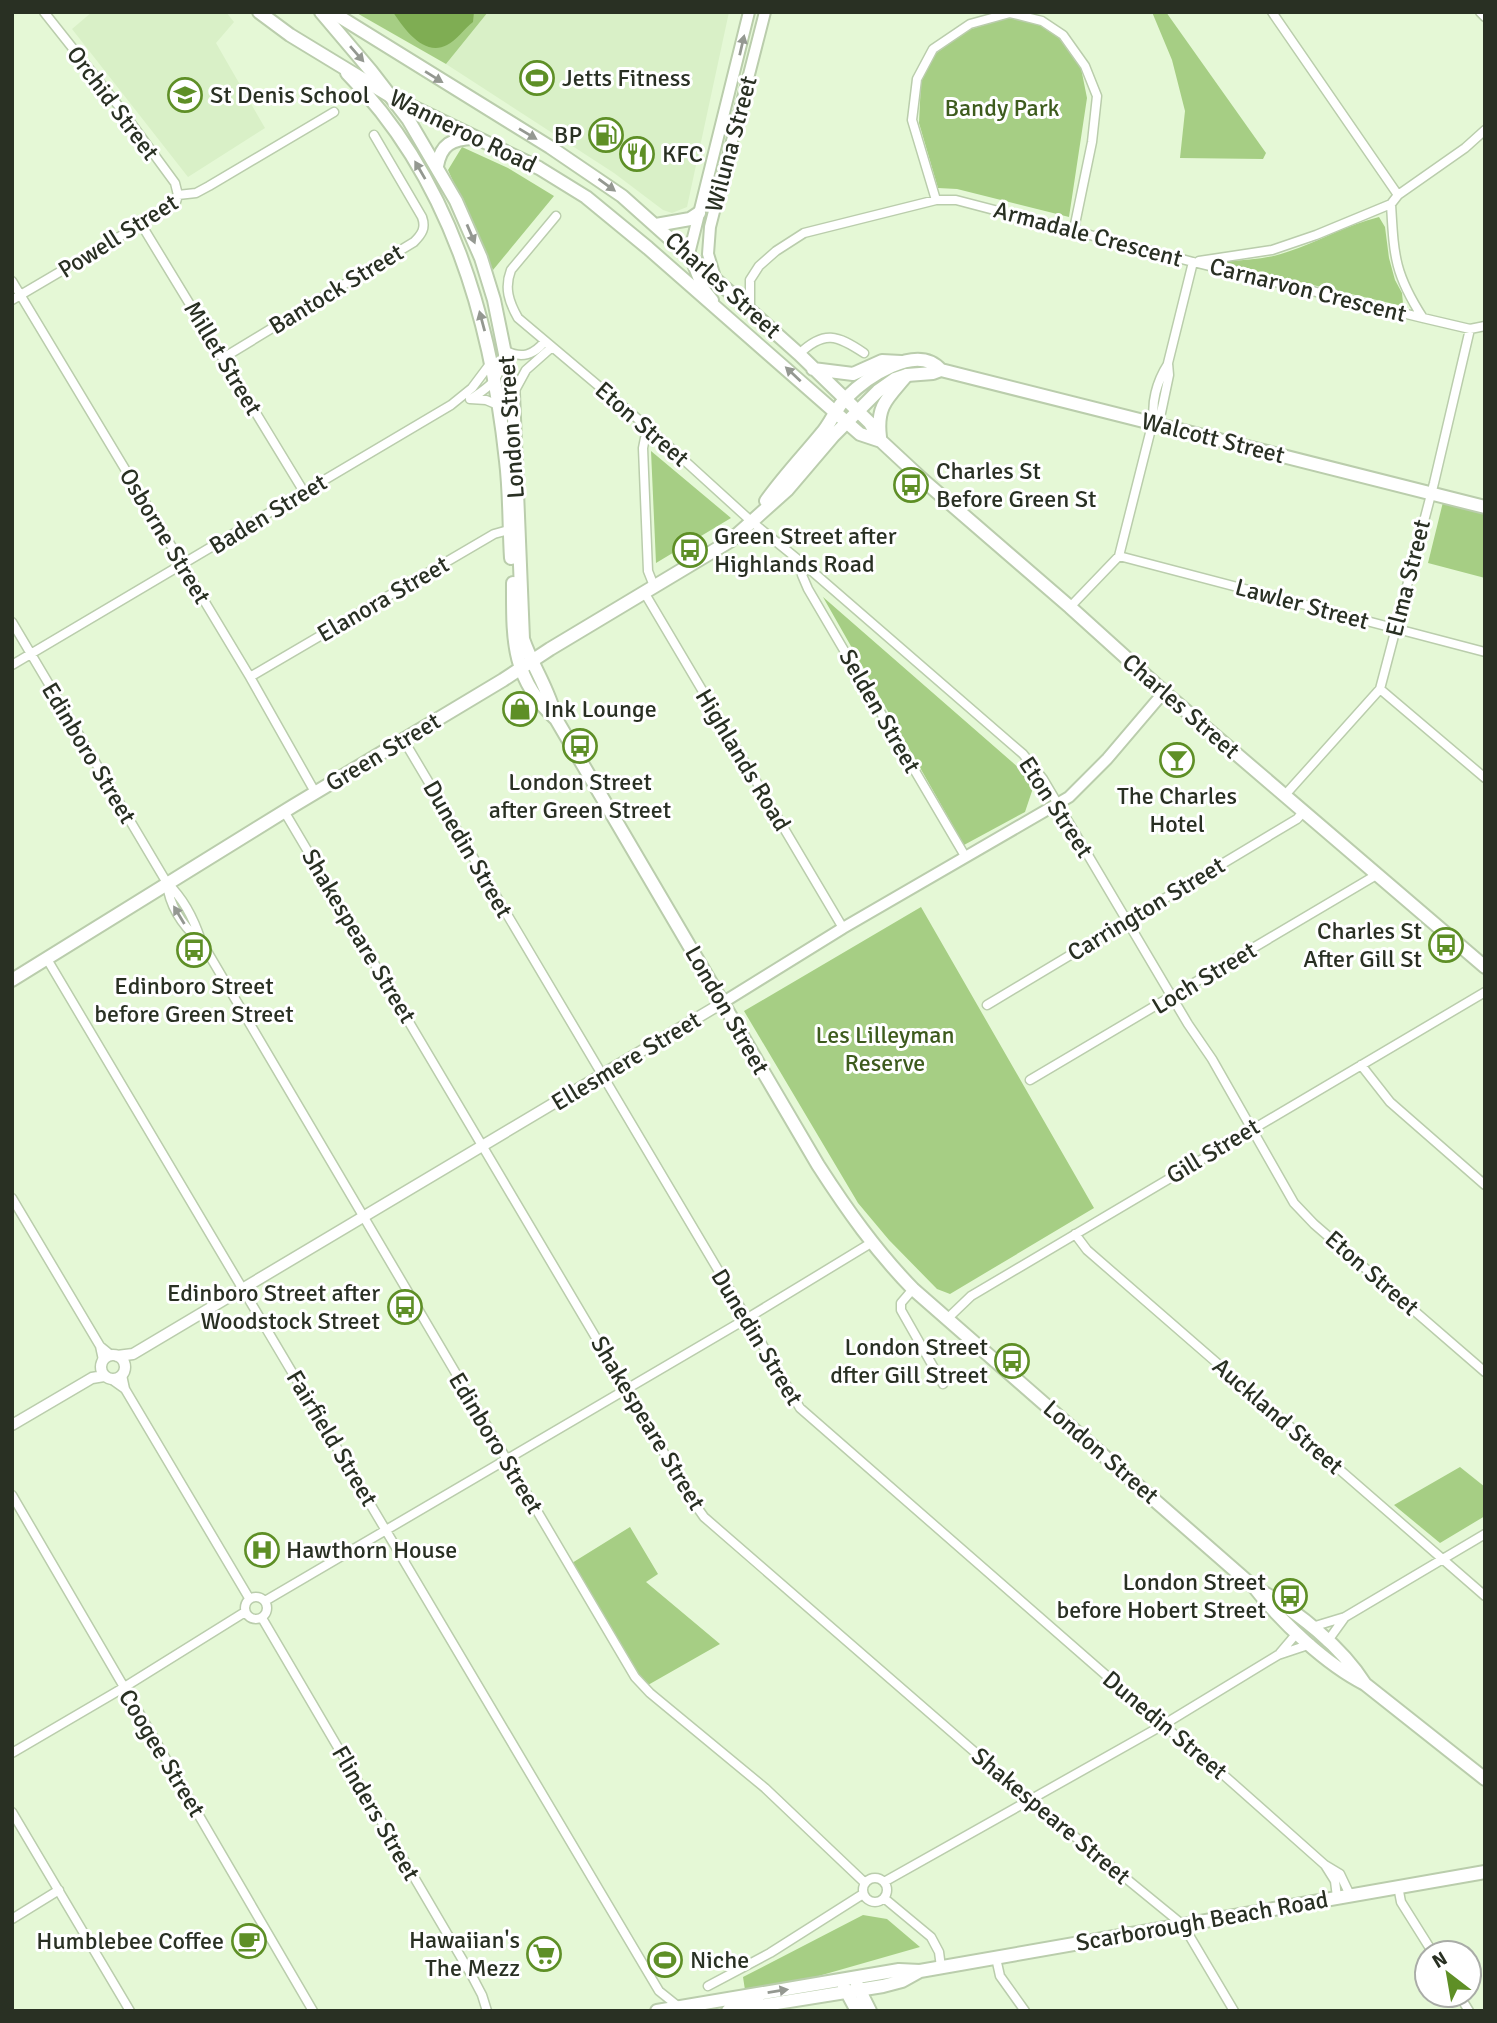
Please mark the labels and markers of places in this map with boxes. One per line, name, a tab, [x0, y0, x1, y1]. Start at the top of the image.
sports icon: Jetts Fitness	[518, 59, 556, 97]
place label: Jetts Fitness	[562, 63, 691, 93]
school or university icon: St Denis School	[166, 76, 204, 114]
place label: St Denis School	[210, 80, 370, 110]
fuel station icon: BP	[587, 116, 625, 154]
place label: BP	[554, 120, 582, 150]
restaurant icon: KFC	[618, 135, 656, 173]
place label: KFC	[662, 139, 703, 169]
place label: Charles St Before Green St	[936, 456, 1096, 514]
bus stop icon: Charles St Before Green St	[892, 466, 930, 504]
place label: Green Street after Highlands Road	[714, 521, 897, 579]
bus stop icon: Green Street after Highlands Road	[671, 531, 709, 569]
shop icon: Ink Lounge	[501, 690, 539, 728]
place label: Ink Lounge	[544, 694, 657, 724]
bus stop icon: London Street after Green Street	[561, 727, 599, 765]
bar icon: The Charles Hotel	[1158, 741, 1196, 779]
place label: London Street after Green Street	[489, 767, 671, 825]
place label: The Charles Hotel	[1117, 781, 1237, 839]
place label: Charles St After Gill St	[1303, 916, 1422, 974]
bus stop icon: Charles St After Gill St	[1427, 926, 1465, 964]
bus stop icon: Edinboro Street before Green Street	[175, 931, 213, 969]
place label: Edinboro Street before Green Street	[94, 971, 294, 1029]
place label: Edinboro Street after Woodstock Street	[167, 1278, 380, 1336]
bus stop icon: Edinboro Street after Woodstock Street	[386, 1288, 424, 1326]
place label: London Street dfter Gill Street	[830, 1332, 988, 1390]
bus stop icon: London Street dfter Gill Street	[993, 1342, 1031, 1380]
hospital icon: Hawthorn House	[243, 1531, 281, 1569]
place label: Hawthorn House	[286, 1535, 457, 1565]
place label: London Street before Hobert Street	[1056, 1567, 1266, 1625]
bus stop icon: London Street before Hobert Street	[1271, 1577, 1309, 1615]
cafe icon: Humblebee Coffee	[230, 1922, 268, 1960]
place label: Hawaiian's The Mezz	[409, 1925, 520, 1983]
place label: Humblebee Coffee	[36, 1926, 224, 1956]
supermarket icon: Hawaiian's The Mezz	[525, 1935, 563, 1973]
sports icon: Niche	[646, 1941, 684, 1979]
place label: Niche	[690, 1945, 749, 1975]

